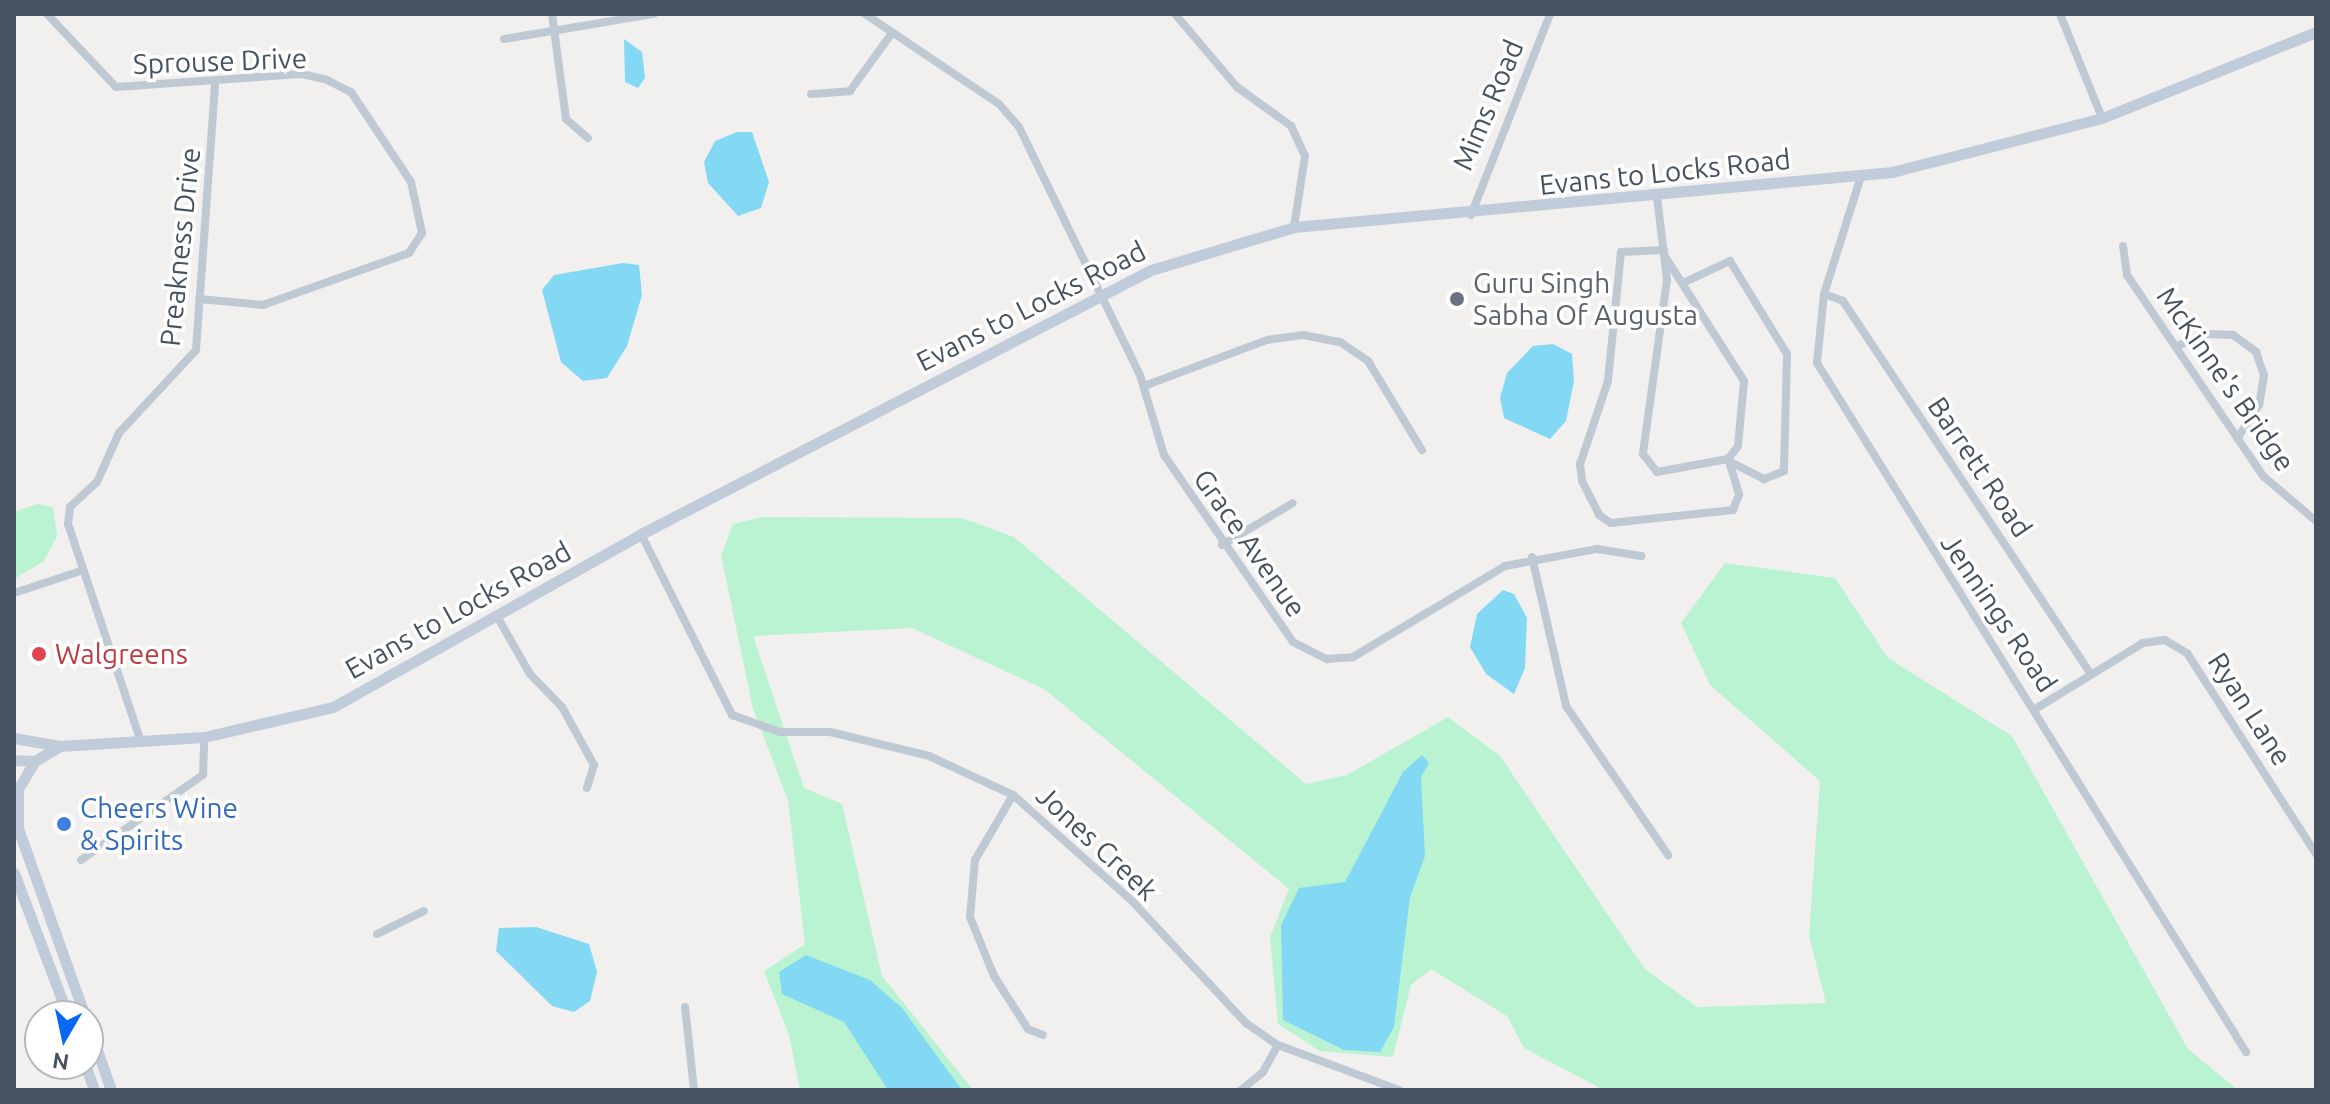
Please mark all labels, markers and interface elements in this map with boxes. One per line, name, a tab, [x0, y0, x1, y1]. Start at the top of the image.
street label: Mims Road	[1445, 35, 1531, 175]
street label: Sprouse Drive	[132, 41, 308, 81]
street label: Evans to Locks Road	[1538, 142, 1792, 202]
street label: Preakness Drive	[153, 146, 207, 348]
street label: Evans to Locks Road	[911, 234, 1151, 378]
place label: Guru Singh Sabha Of Augusta	[1473, 266, 1698, 332]
street label: McKinne's Bridge	[2150, 280, 2302, 478]
marker: Guru Singh Sabha Of Augusta	[1448, 290, 1466, 308]
street label: Barrett Road	[1921, 391, 2039, 543]
street label: Grace Avenue	[1187, 463, 1313, 623]
street label: Jennings Road	[1934, 528, 2064, 698]
street label: Evans to Locks Road	[339, 534, 577, 686]
place label: Walgreens	[55, 637, 188, 671]
marker: Walgreens	[30, 645, 48, 663]
street label: Ryan Lane	[2201, 646, 2299, 772]
street label: Jones Creek	[1030, 779, 1164, 907]
place label: Cheers Wine & Spirits	[80, 791, 238, 857]
marker: Cheers Wine & Spirits	[55, 815, 73, 833]
north arrow	[24, 1000, 104, 1080]
text: N	[50, 1049, 71, 1076]

